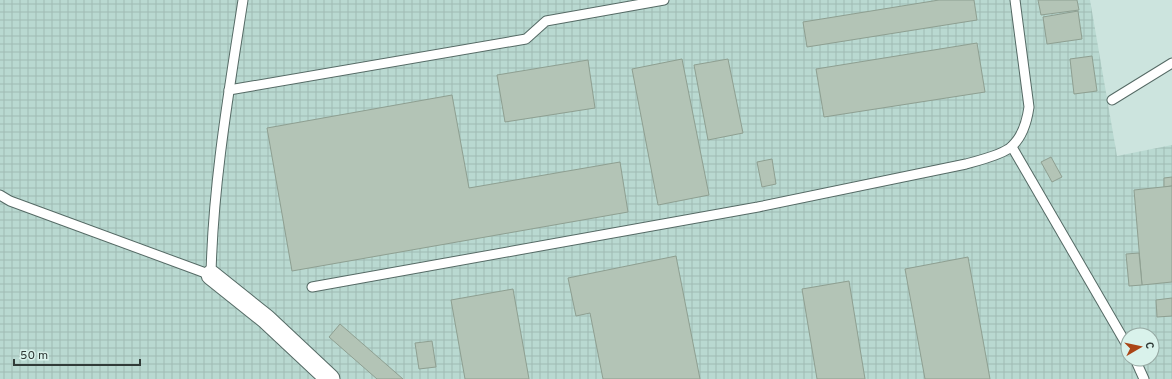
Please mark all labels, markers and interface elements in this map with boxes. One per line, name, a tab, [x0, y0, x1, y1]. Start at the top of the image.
north arrow	[1120, 327, 1160, 367]
scale bar	[14, 341, 140, 367]
text: С	[1141, 341, 1156, 350]
text: 50 m	[20, 348, 48, 364]

